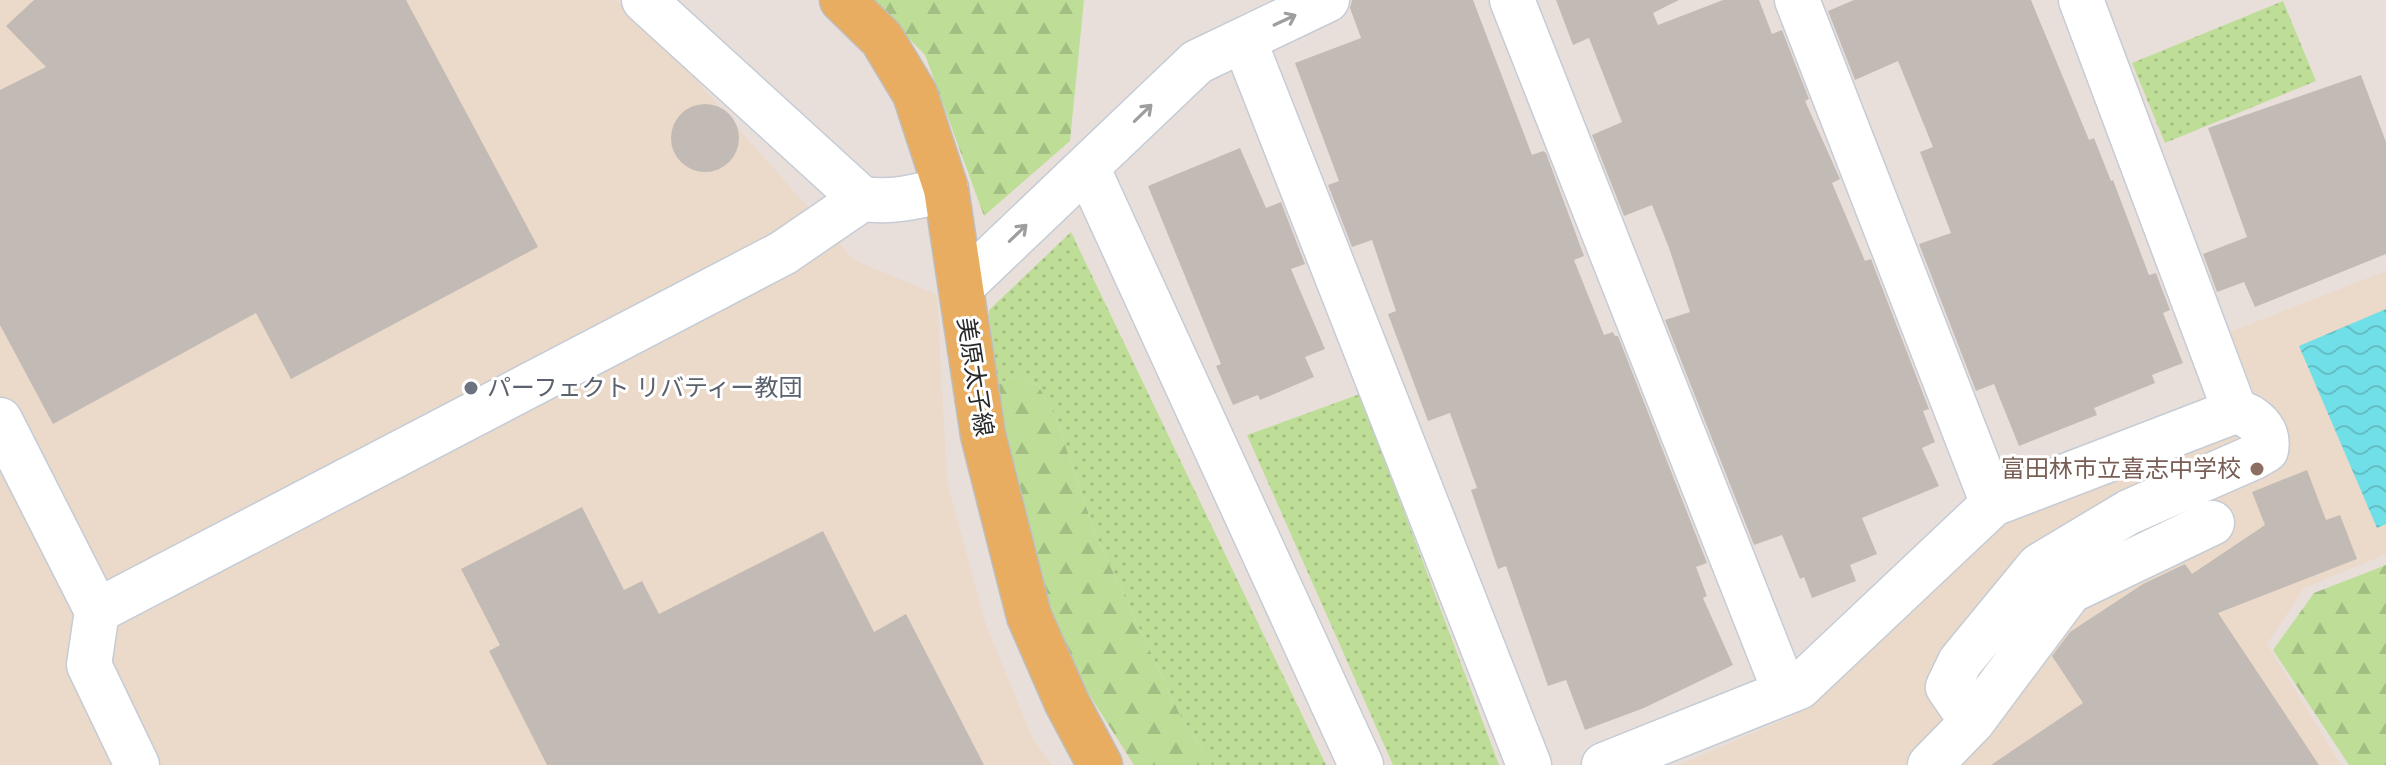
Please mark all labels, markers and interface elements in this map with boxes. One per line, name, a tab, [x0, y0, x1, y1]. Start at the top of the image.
one-way arrow	[1273, 12, 1297, 27]
one-way arrow	[1133, 104, 1152, 123]
one-way arrow	[1008, 224, 1027, 243]
street label: 美原太子線	[952, 316, 998, 438]
place label: パーフェクト リバティー教団	[487, 374, 802, 402]
marker: パーフェクト リバティー教団	[462, 379, 480, 397]
place label: 富田林市立喜志中学校	[2001, 455, 2241, 483]
marker: 富田林市立喜志中学校	[2248, 460, 2266, 478]

